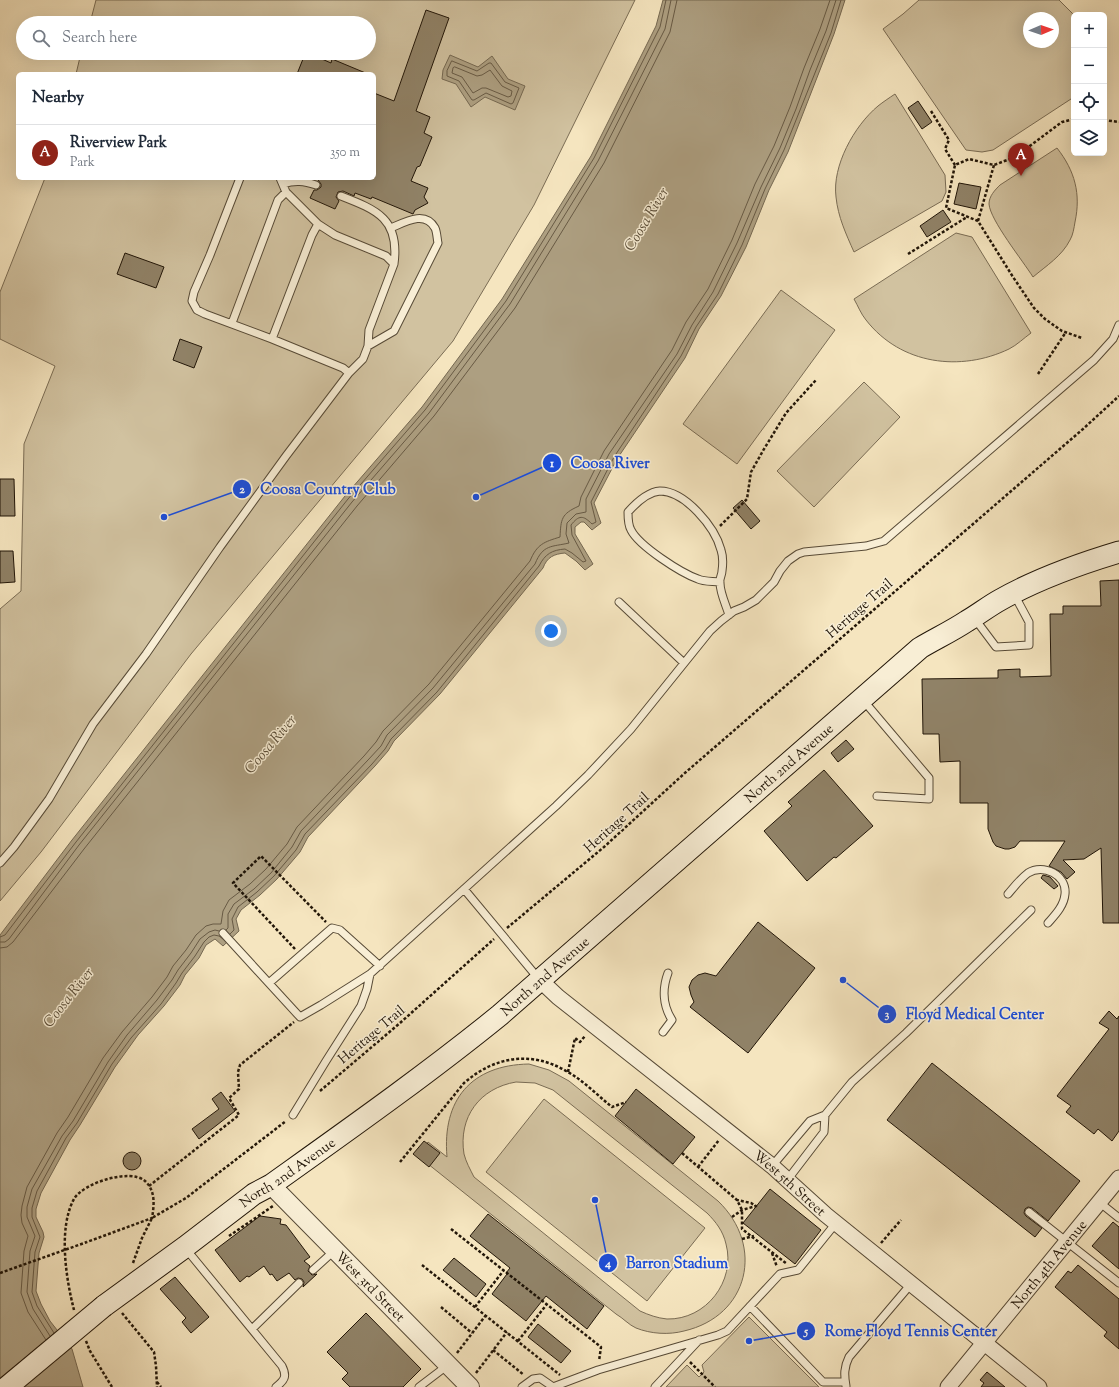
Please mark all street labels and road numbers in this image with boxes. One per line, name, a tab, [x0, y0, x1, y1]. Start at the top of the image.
street label: Heritage Trail	[823, 575, 898, 644]
street label: North 2nd Avenue	[741, 720, 839, 809]
street label: Heritage Trail	[580, 788, 655, 858]
street label: North 2nd Avenue	[497, 933, 595, 1022]
street label: Heritage Trail	[334, 1001, 410, 1070]
street label: North 2nd Avenue	[236, 1134, 340, 1213]
street label: West 5th Street	[748, 1147, 829, 1222]
street label: North 4th Avenue	[1008, 1216, 1093, 1314]
street label: West 3rd Street	[330, 1248, 409, 1327]

